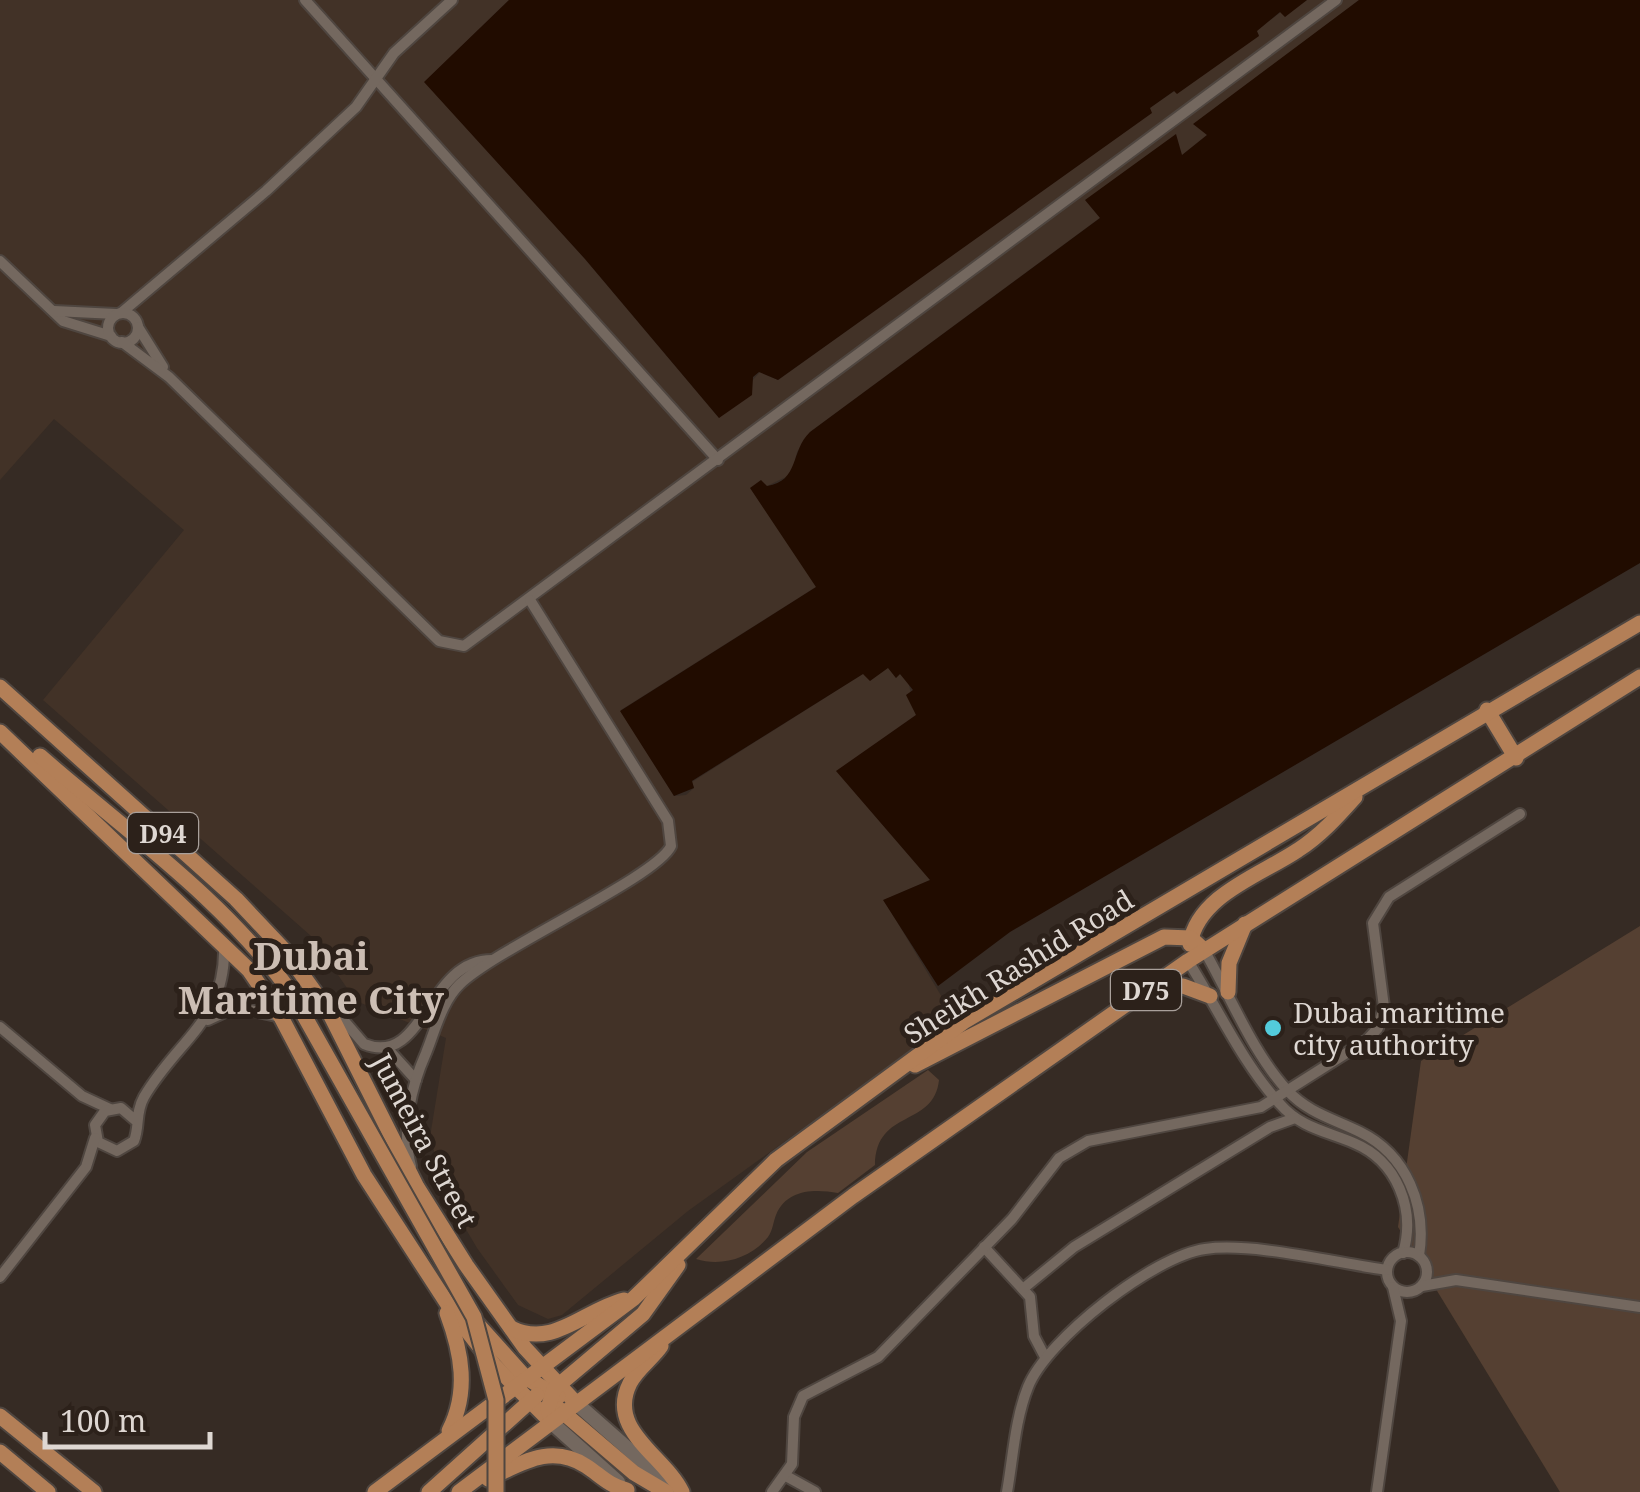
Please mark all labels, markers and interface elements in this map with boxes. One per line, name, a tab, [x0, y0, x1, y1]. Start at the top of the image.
road number: D94	[128, 813, 198, 853]
street label: Sheikh Rashid Road	[896, 880, 1140, 1052]
district label: Dubai Maritime City	[178, 929, 444, 1025]
road number: D75	[1111, 970, 1181, 1010]
place label: Dubai maritime city authority	[1293, 993, 1505, 1063]
marker: Dubai maritime city authority	[1262, 1017, 1284, 1039]
street label: Jumeira Street	[363, 1045, 487, 1234]
scale bar	[45, 1387, 210, 1449]
text: 100 m	[60, 1400, 146, 1441]

